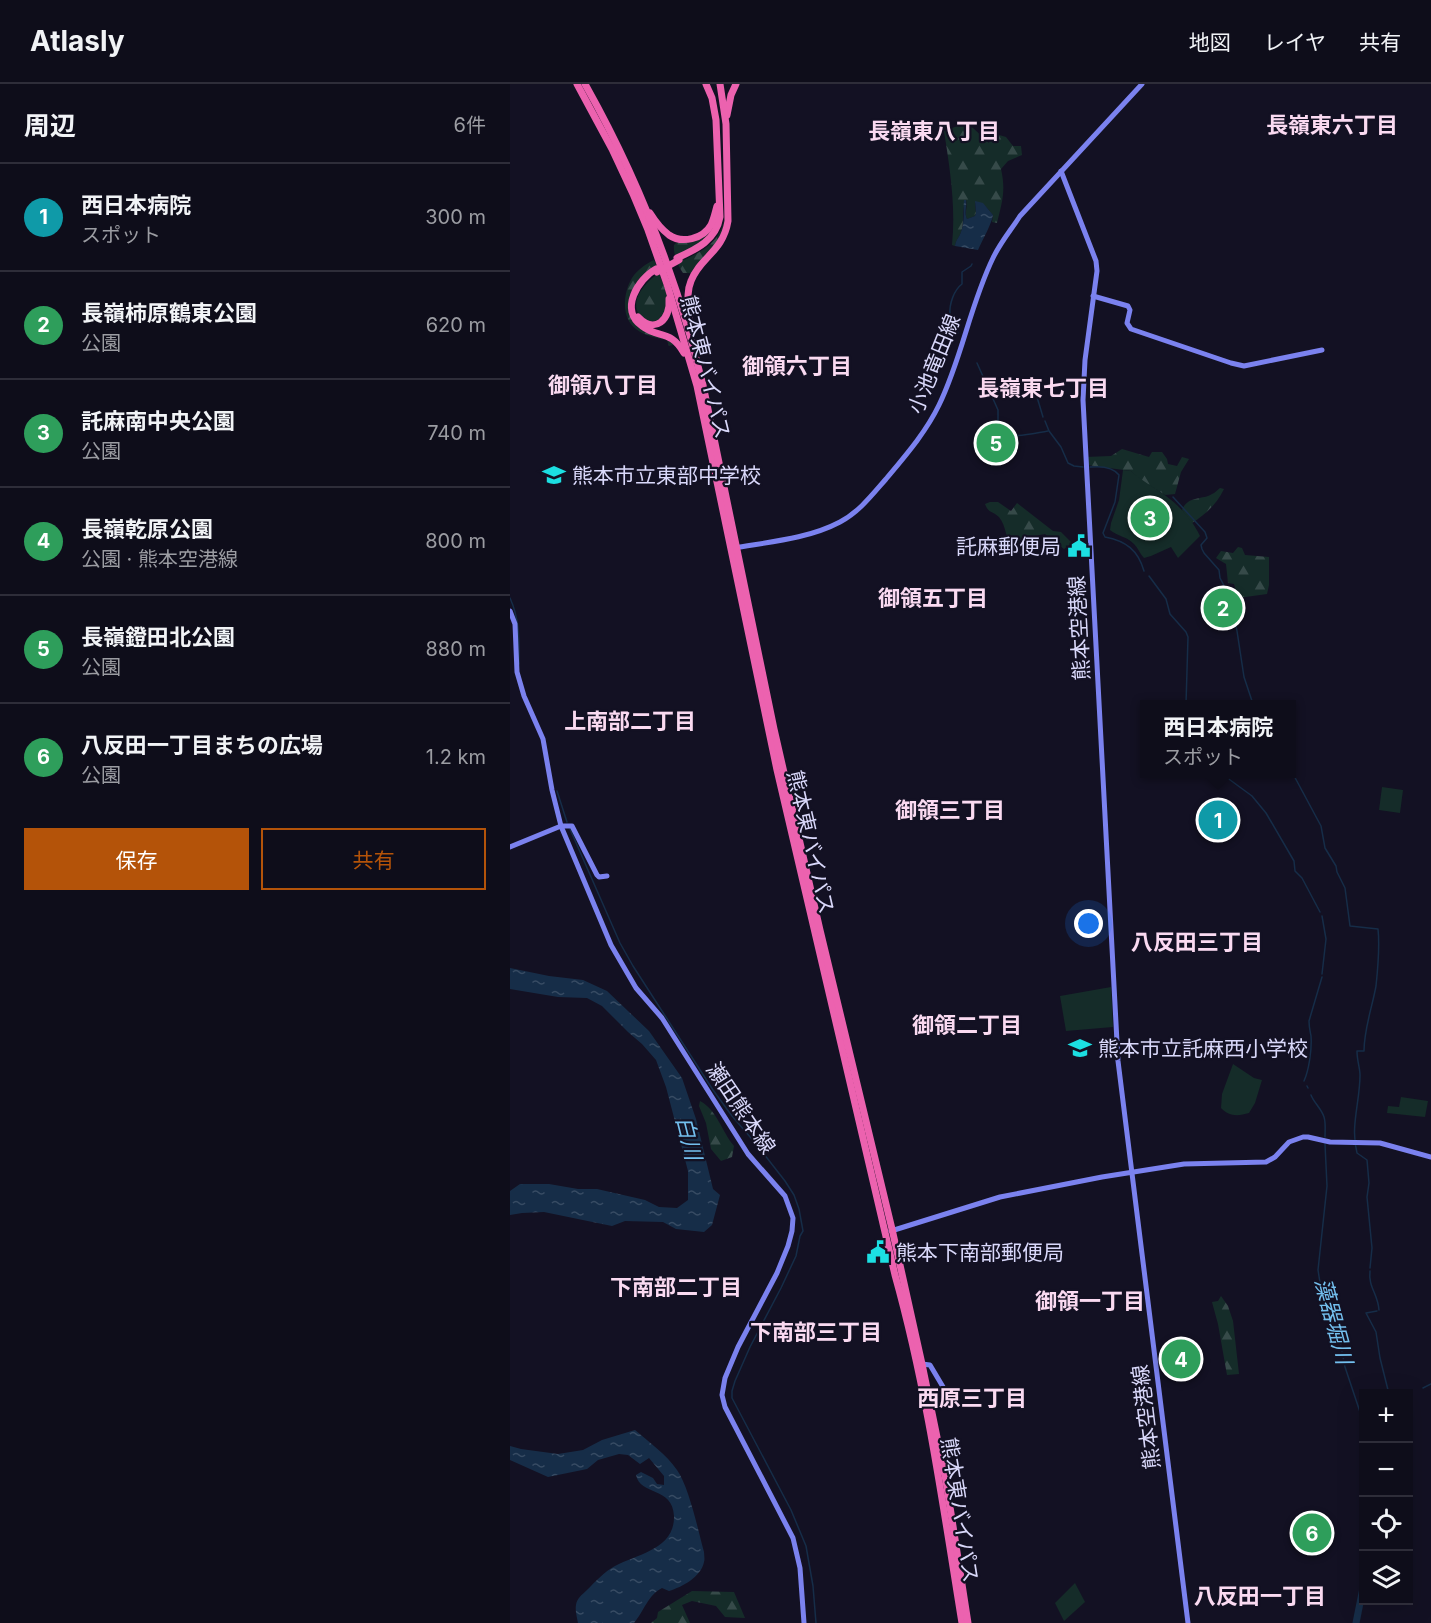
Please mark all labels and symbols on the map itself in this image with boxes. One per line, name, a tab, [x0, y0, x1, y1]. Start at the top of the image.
district label: 長嶺東六丁目	[1266, 112, 1398, 138]
district label: 長嶺東八丁目	[868, 118, 1000, 144]
street label: 熊本東バイパス	[676, 293, 736, 441]
street label: 小池竜田線	[903, 311, 965, 417]
district label: 御領六丁目	[742, 353, 852, 379]
district label: 御領八丁目	[548, 372, 658, 398]
district label: 長嶺東七丁目	[977, 375, 1109, 401]
pin: 5	[976, 420, 1016, 466]
school or university icon: 熊本市立東部中学校	[541, 462, 567, 488]
place label: 熊本市立東部中学校	[572, 463, 761, 488]
pin: 3	[1130, 496, 1170, 540]
public building icon: 託麻郵便局	[1066, 533, 1092, 559]
place label: 託麻郵便局	[956, 534, 1061, 559]
street label: 熊本空港線	[1064, 575, 1094, 681]
district label: 御領五丁目	[878, 585, 988, 611]
pin: 2	[1204, 586, 1242, 630]
district label: 上南部二丁目	[564, 708, 696, 734]
street label: 熊本東バイパス	[782, 768, 840, 916]
district label: 御領三丁目	[895, 797, 1005, 823]
pin: 1	[1198, 798, 1238, 842]
your location	[1074, 909, 1103, 938]
district label: 八反田三丁目	[1131, 929, 1263, 955]
district label: 御領二丁目	[912, 1012, 1022, 1038]
school or university icon: 熊本市立託麻西小学校	[1067, 1035, 1093, 1061]
place label: 熊本市立託麻西小学校	[1098, 1036, 1308, 1061]
street label: 瀬田熊本線	[701, 1057, 781, 1159]
water label: 白川	[671, 1114, 707, 1164]
public building icon: 熊本下南部郵便局	[865, 1239, 891, 1265]
place label: 熊本下南部郵便局	[896, 1240, 1064, 1265]
district label: 下南部二丁目	[610, 1274, 742, 1300]
water label: 藻器堀川	[1310, 1275, 1358, 1369]
district label: 御領一丁目	[1035, 1288, 1145, 1314]
district label: 下南部三丁目	[750, 1319, 882, 1345]
pin: 4	[1162, 1336, 1200, 1382]
street label: 熊本空港線	[1127, 1363, 1165, 1471]
district label: 西原三丁目	[917, 1385, 1027, 1411]
street label: 熊本東バイパス	[936, 1436, 984, 1584]
pin: 6	[1292, 1510, 1332, 1556]
district label: 八反田一丁目	[1194, 1583, 1326, 1609]

